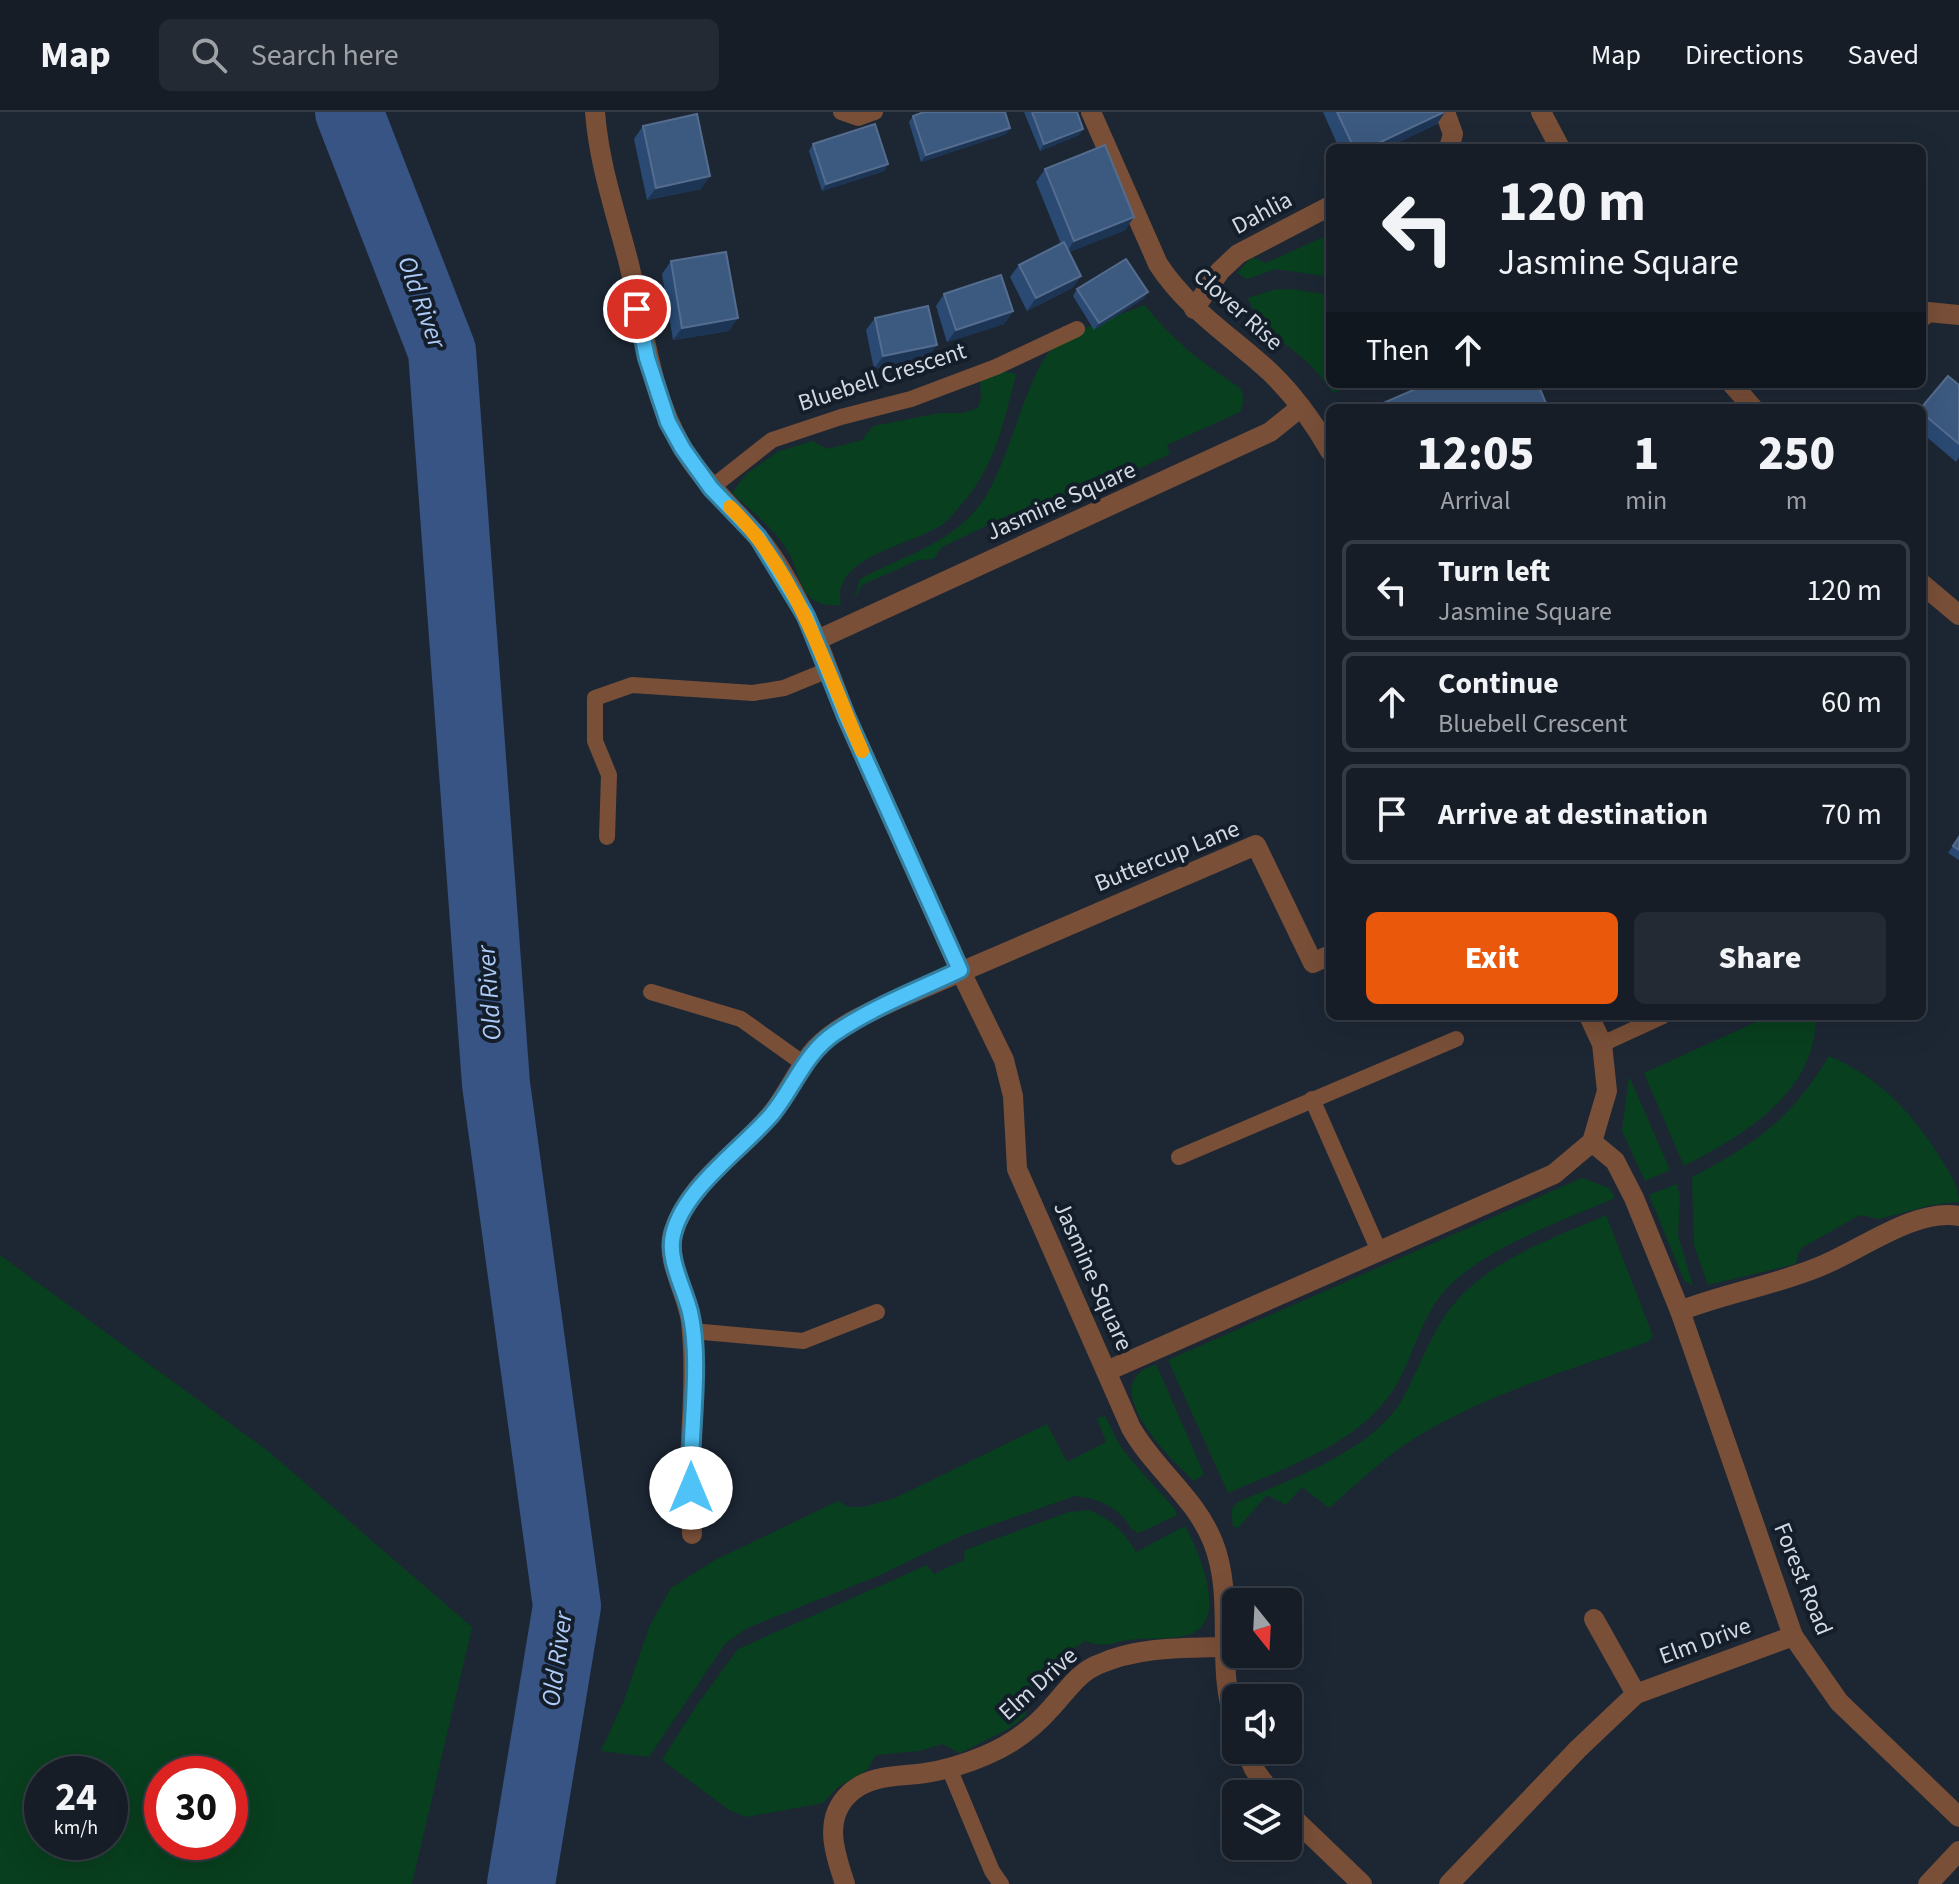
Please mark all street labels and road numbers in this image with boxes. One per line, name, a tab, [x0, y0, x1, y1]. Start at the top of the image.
street label: Dahlia	[1226, 183, 1298, 243]
street label: Clover Rise	[1185, 259, 1291, 359]
street label: Bluebell Crescent	[793, 333, 971, 421]
street label: Jasmine Square	[981, 452, 1141, 550]
street label: Buttercup Lane	[1089, 811, 1245, 901]
street label: Jasmine Square	[1044, 1196, 1142, 1356]
street label: Forest Road	[1765, 1517, 1841, 1641]
street label: Elm Drive	[1654, 1608, 1756, 1674]
street label: Elm Drive	[991, 1639, 1085, 1729]

